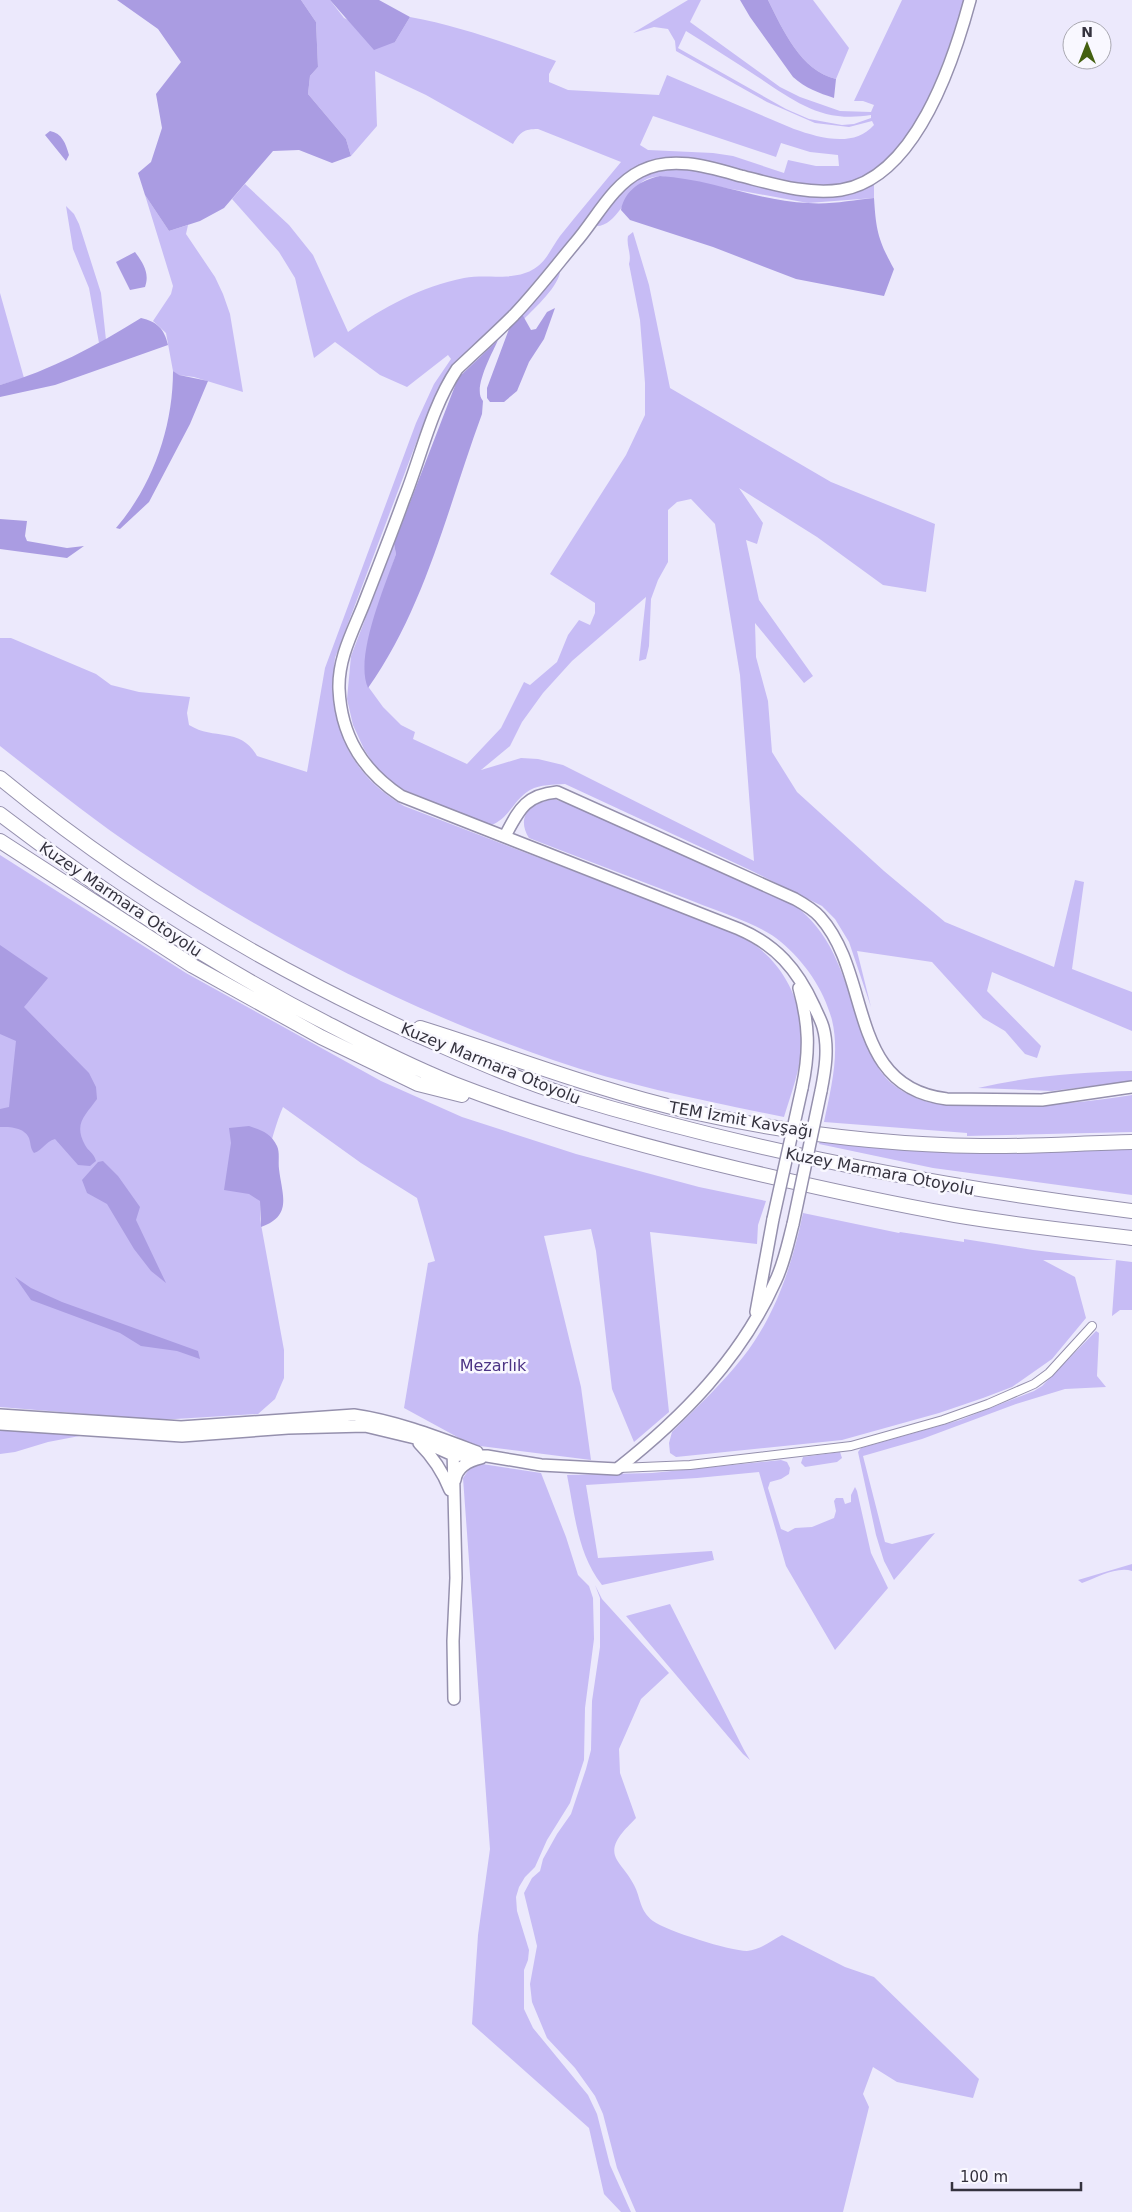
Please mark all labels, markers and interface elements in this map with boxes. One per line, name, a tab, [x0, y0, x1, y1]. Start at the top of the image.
north arrow	[1062, 20, 1112, 70]
text: N	[1081, 24, 1093, 40]
street label: Kuzey Marmara Otoyolu	[36, 838, 206, 961]
street label: Kuzey Marmara Otoyolu	[398, 1019, 583, 1108]
street label: TEM İzmit Kavşağı	[667, 1097, 814, 1141]
street label: Kuzey Marmara Otoyolu	[784, 1144, 976, 1199]
park label: Mezarlık	[460, 1356, 527, 1375]
scale bar	[952, 2160, 1081, 2192]
text: 100 m	[960, 2168, 1008, 2186]

